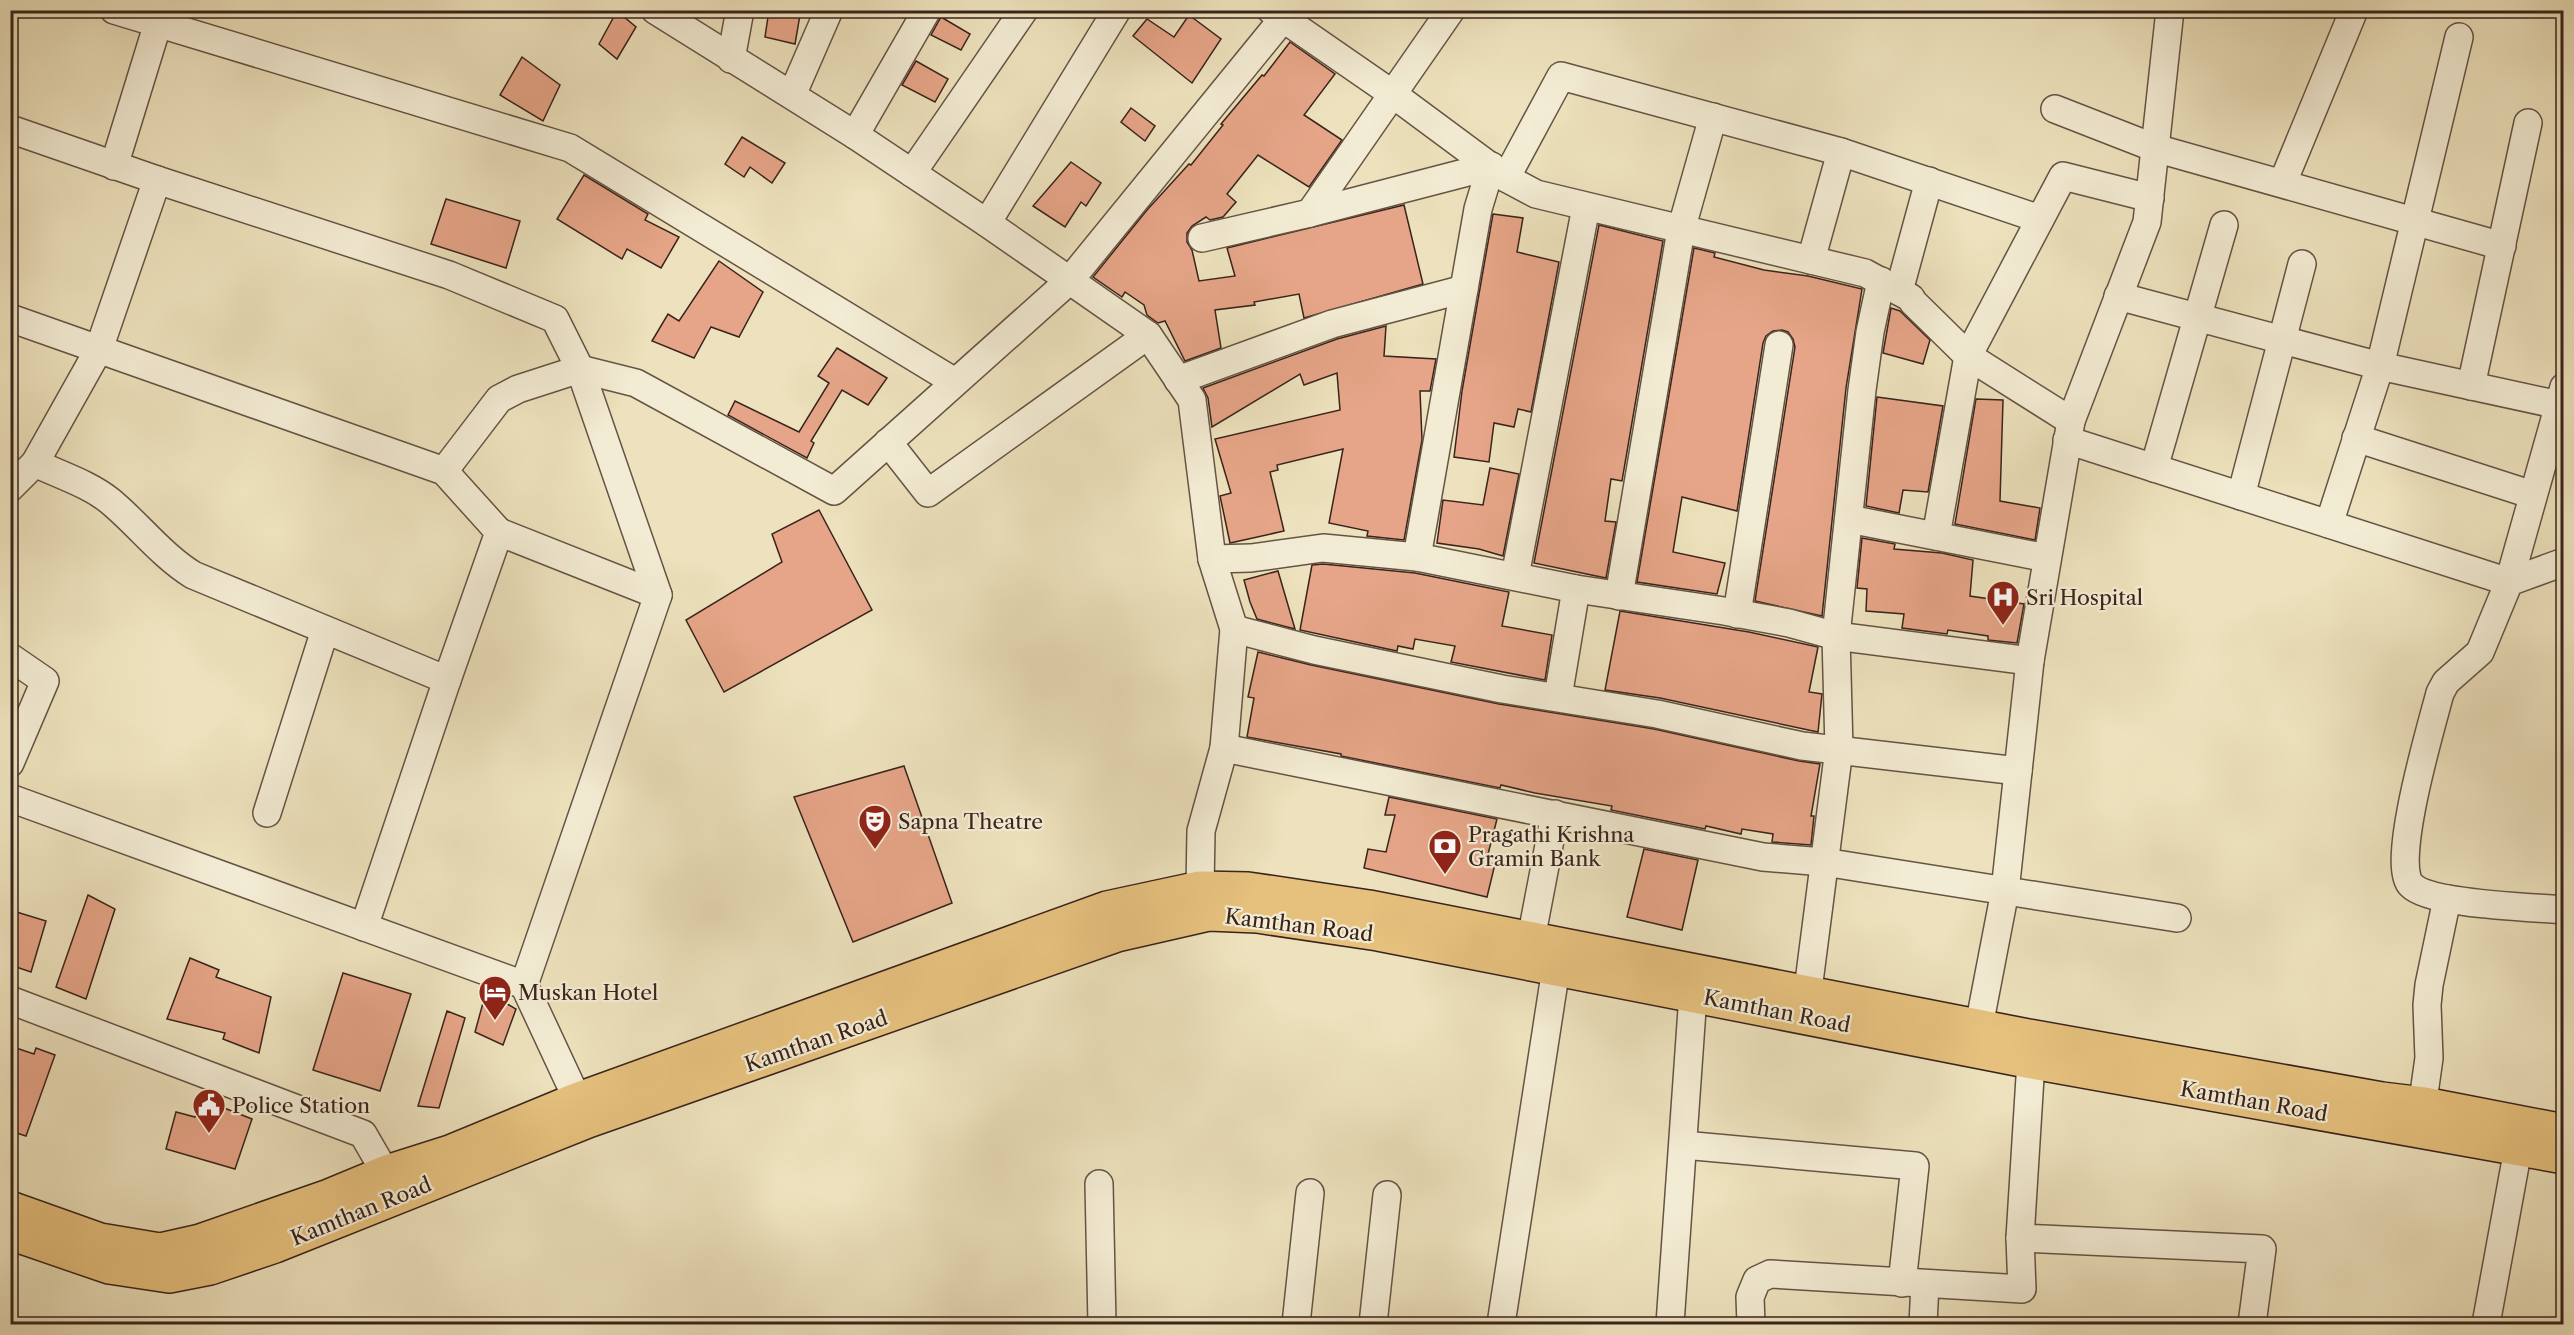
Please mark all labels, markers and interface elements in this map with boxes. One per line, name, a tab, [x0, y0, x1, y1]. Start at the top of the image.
hospital icon: Sri Hospital	[1985, 579, 2021, 626]
place label: Sri Hospital	[2026, 585, 2143, 610]
theatre icon: Sapna Theatre	[857, 803, 893, 850]
place label: Sapna Theatre	[898, 809, 1043, 834]
place label: Pragathi Krishna Gramin Bank	[1468, 822, 1635, 871]
bank icon: Pragathi Krishna Gramin Bank	[1427, 828, 1463, 875]
street label: Kamthan Road	[1223, 903, 1375, 947]
hotel icon: Muskan Hotel	[477, 974, 513, 1021]
place label: Muskan Hotel	[518, 980, 658, 1005]
street label: Kamthan Road	[1701, 984, 1853, 1038]
street label: Kamthan Road	[741, 1005, 891, 1077]
street label: Kamthan Road	[2178, 1076, 2330, 1126]
public building icon: Police Station	[191, 1087, 227, 1134]
place label: Police Station	[232, 1093, 370, 1118]
street label: Kamthan Road	[287, 1171, 435, 1251]

